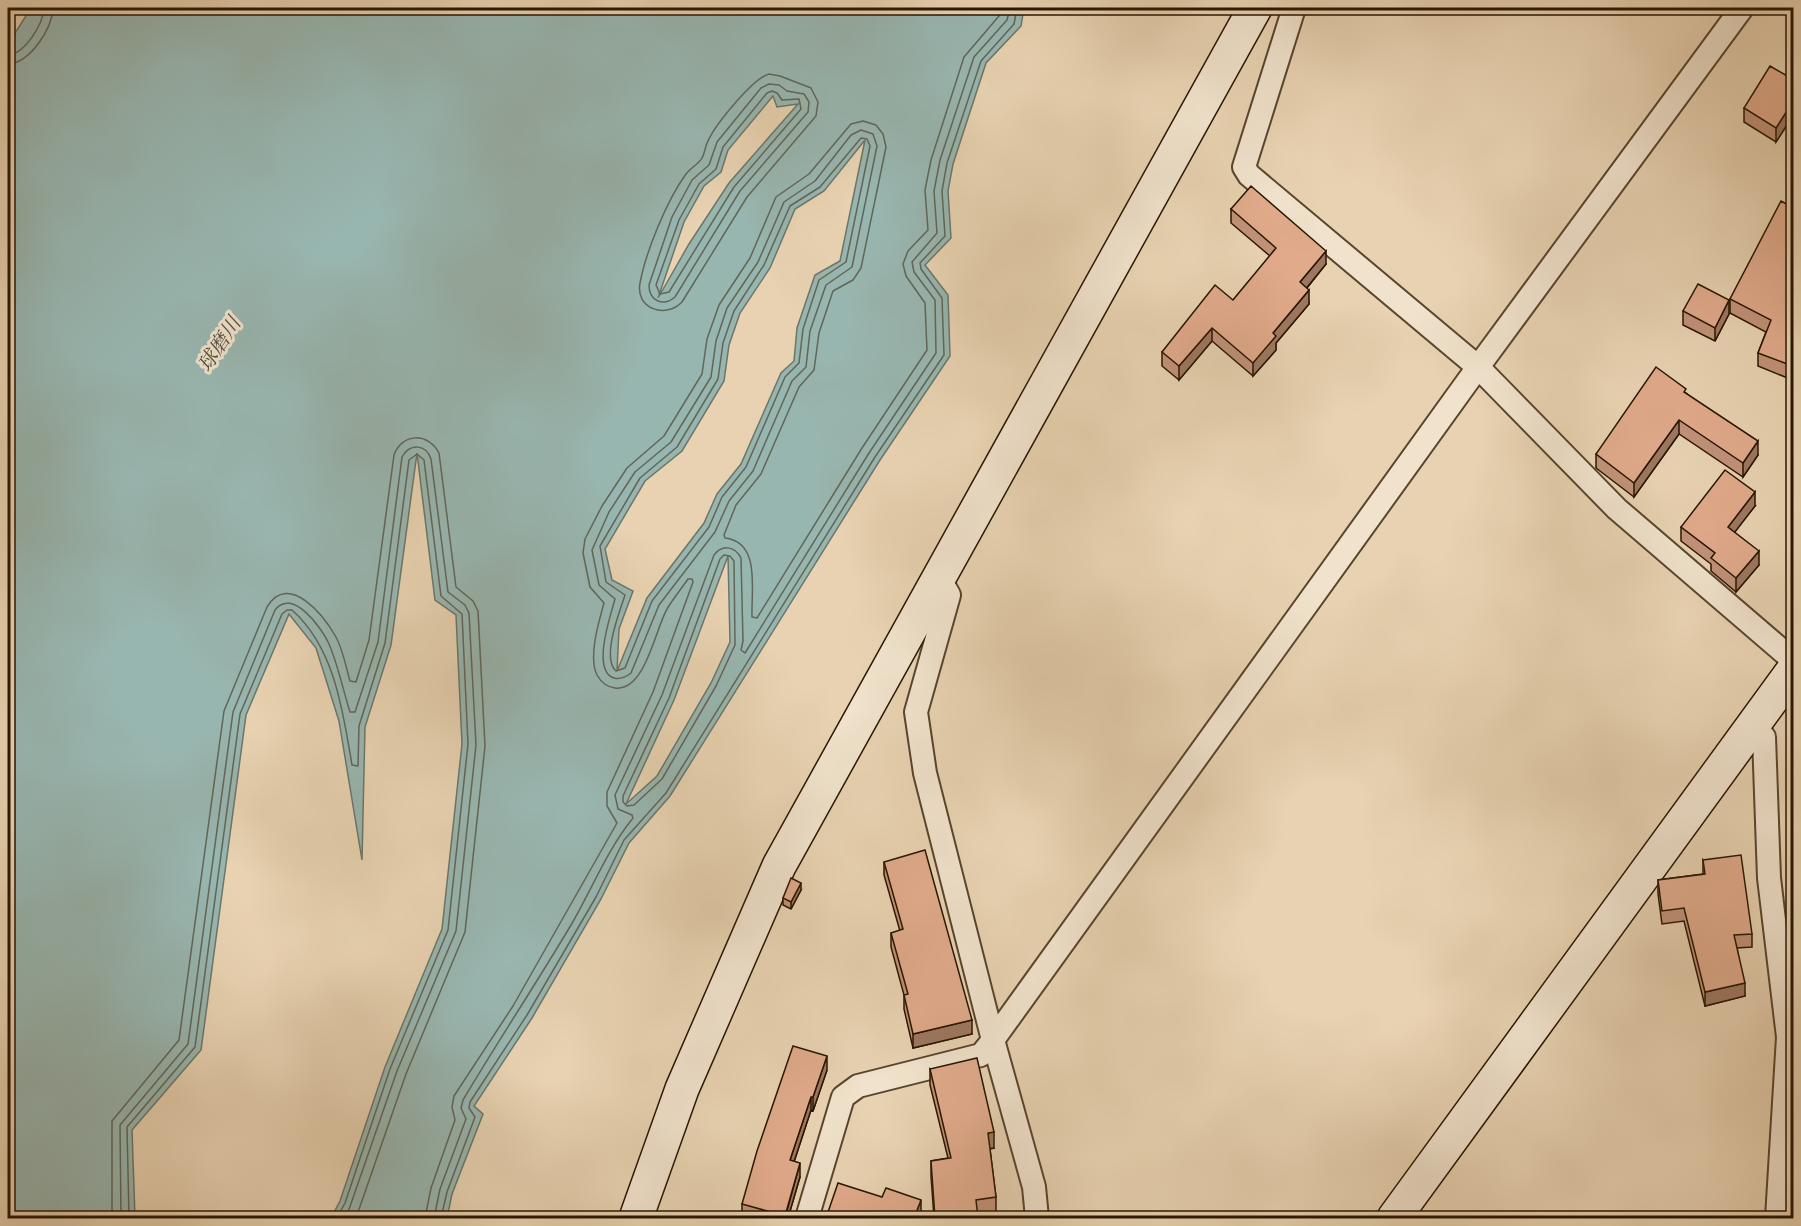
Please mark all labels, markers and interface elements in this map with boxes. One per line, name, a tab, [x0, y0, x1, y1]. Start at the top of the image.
water label: 球磨川	[193, 311, 246, 376]

